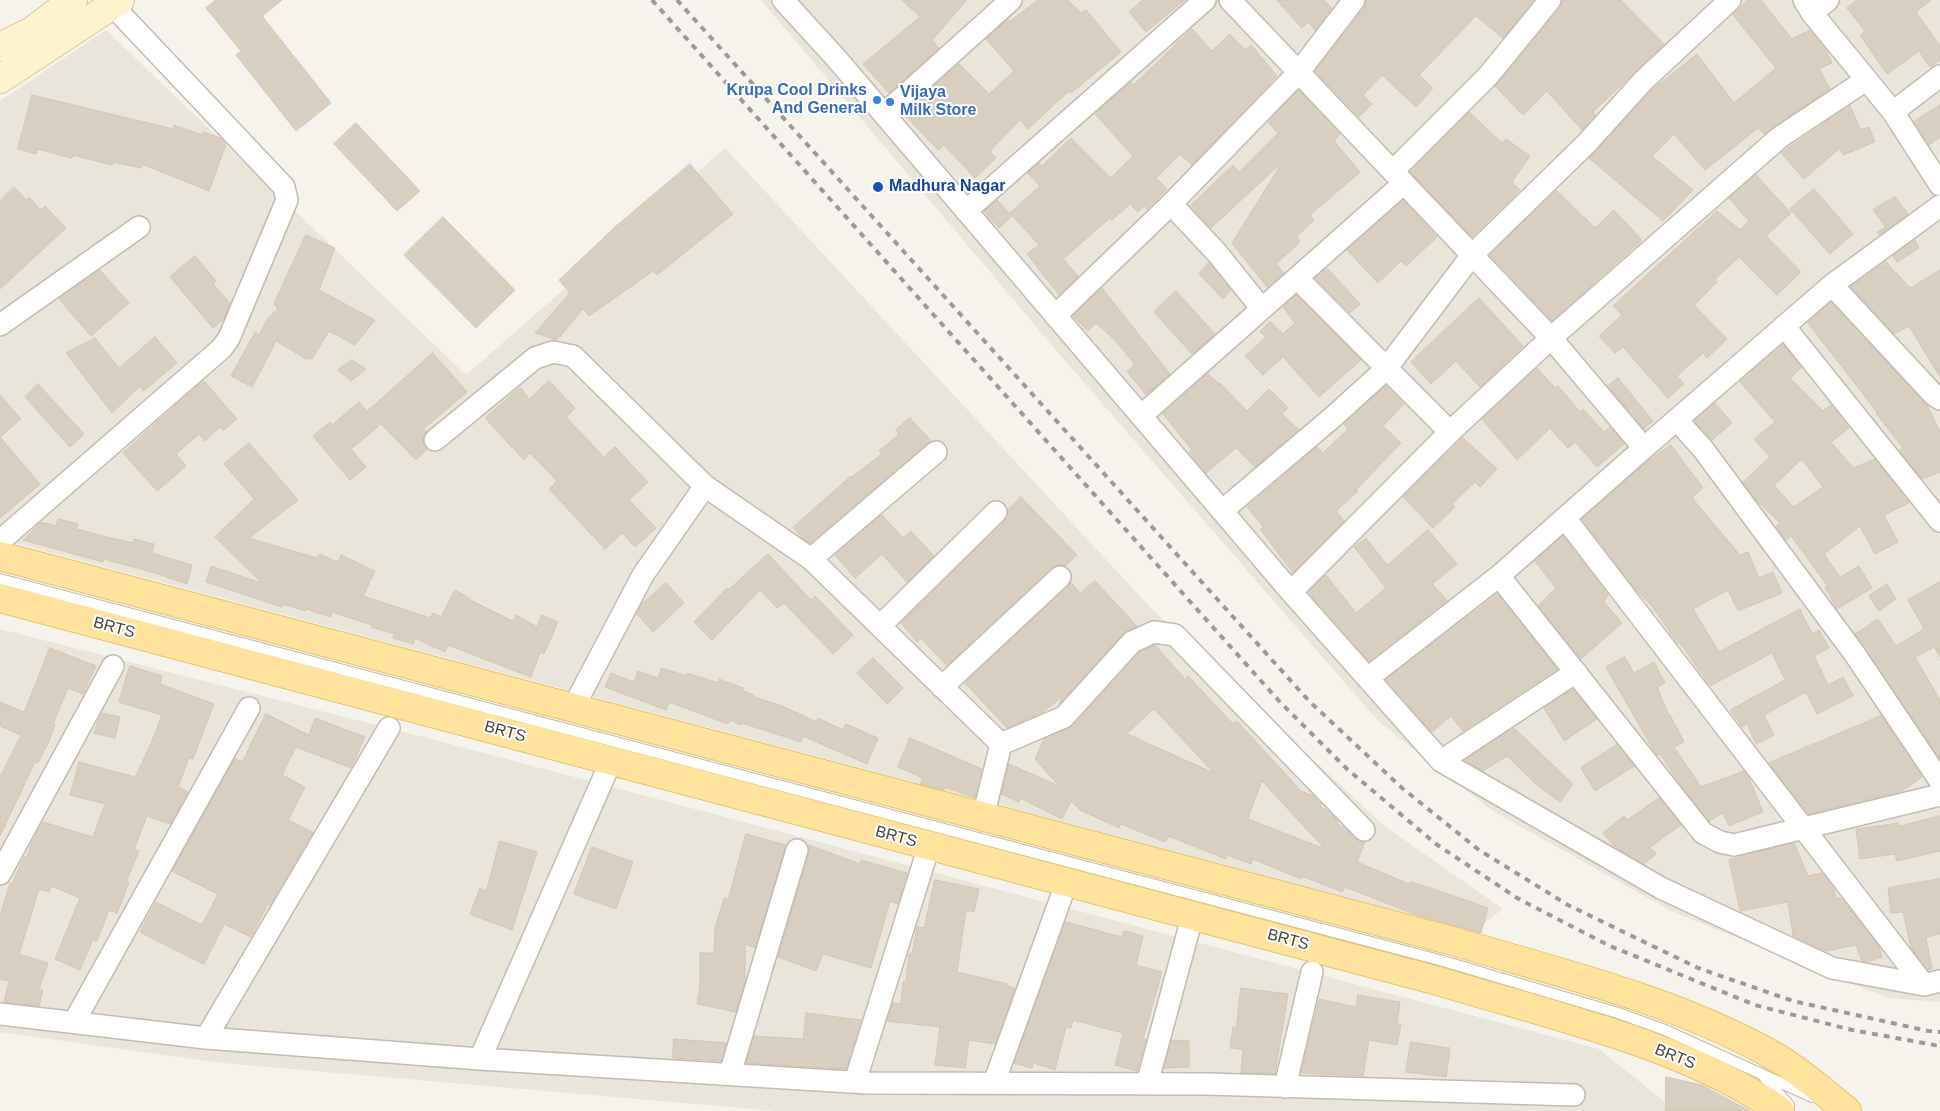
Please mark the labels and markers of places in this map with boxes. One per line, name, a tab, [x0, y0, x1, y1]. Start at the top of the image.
place label: Krupa Cool Drinks And General	[727, 81, 867, 119]
place label: Vijaya Milk Store	[900, 83, 976, 121]
marker: Krupa Cool Drinks And General	[871, 94, 883, 106]
marker: Vijaya Milk Store	[884, 96, 896, 108]
place label: Madhura Nagar	[889, 177, 1005, 197]
marker: Madhura Nagar	[871, 180, 885, 194]

